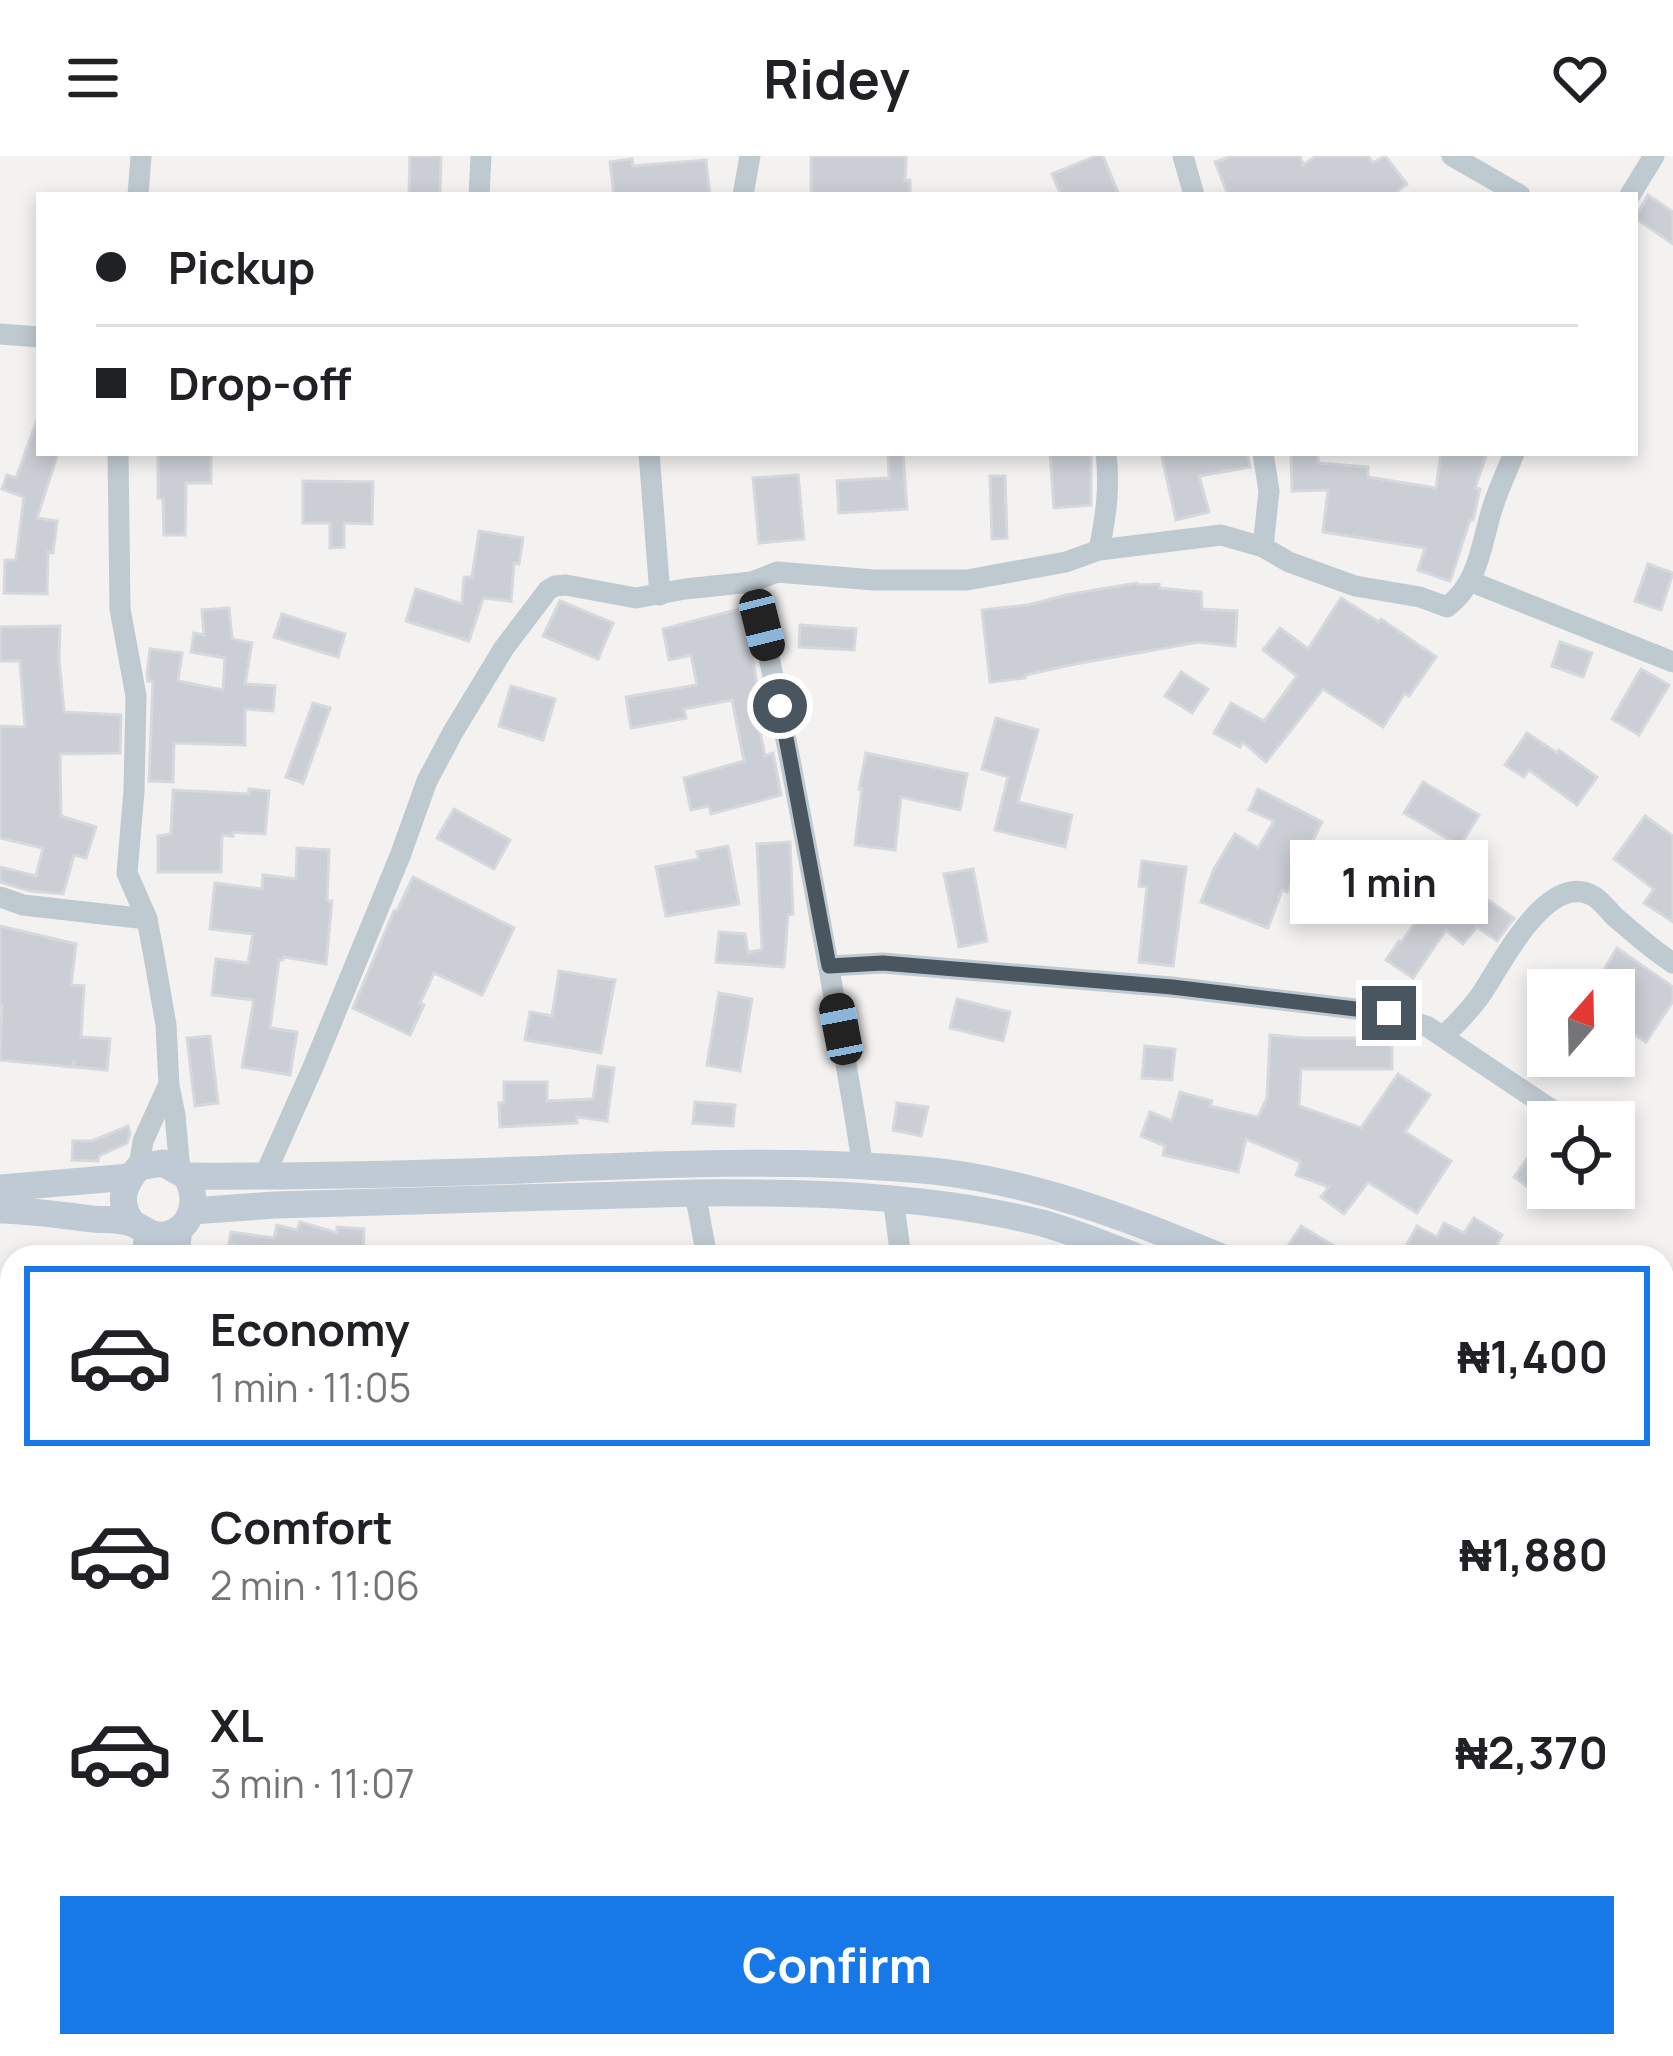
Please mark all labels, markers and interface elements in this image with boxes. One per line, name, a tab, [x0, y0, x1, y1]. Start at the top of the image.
text: Ridey	[763, 41, 910, 115]
icon: menu	[60, 45, 126, 111]
icon: heart	[1547, 45, 1613, 111]
text: Pickup	[168, 236, 315, 298]
text: Drop-off	[168, 352, 351, 414]
car	[736, 586, 788, 664]
route start	[753, 679, 807, 733]
callout: 1 min	[1290, 839, 1488, 923]
text: 1 min	[1341, 855, 1437, 909]
north arrow	[1527, 969, 1635, 1077]
map controls	[1527, 969, 1635, 1209]
route end	[1362, 986, 1416, 1040]
car	[816, 990, 866, 1068]
button: locate	[1527, 1101, 1635, 1209]
text: Economy	[210, 1298, 410, 1360]
icon: car	[66, 1302, 174, 1410]
text: ₦1,400	[1457, 1325, 1608, 1387]
text: 1 min · 11:05	[210, 1360, 411, 1414]
text: Comfort	[210, 1496, 393, 1558]
icon: car	[66, 1500, 174, 1608]
text: ₦1,880	[1459, 1523, 1608, 1585]
text: 2 min · 11:06	[210, 1558, 420, 1612]
text: XL	[210, 1694, 264, 1756]
icon: car	[66, 1698, 174, 1806]
text: ₦2,370	[1455, 1721, 1608, 1783]
text: 3 min · 11:07	[210, 1756, 415, 1810]
button: Confirm	[60, 1896, 1614, 2034]

